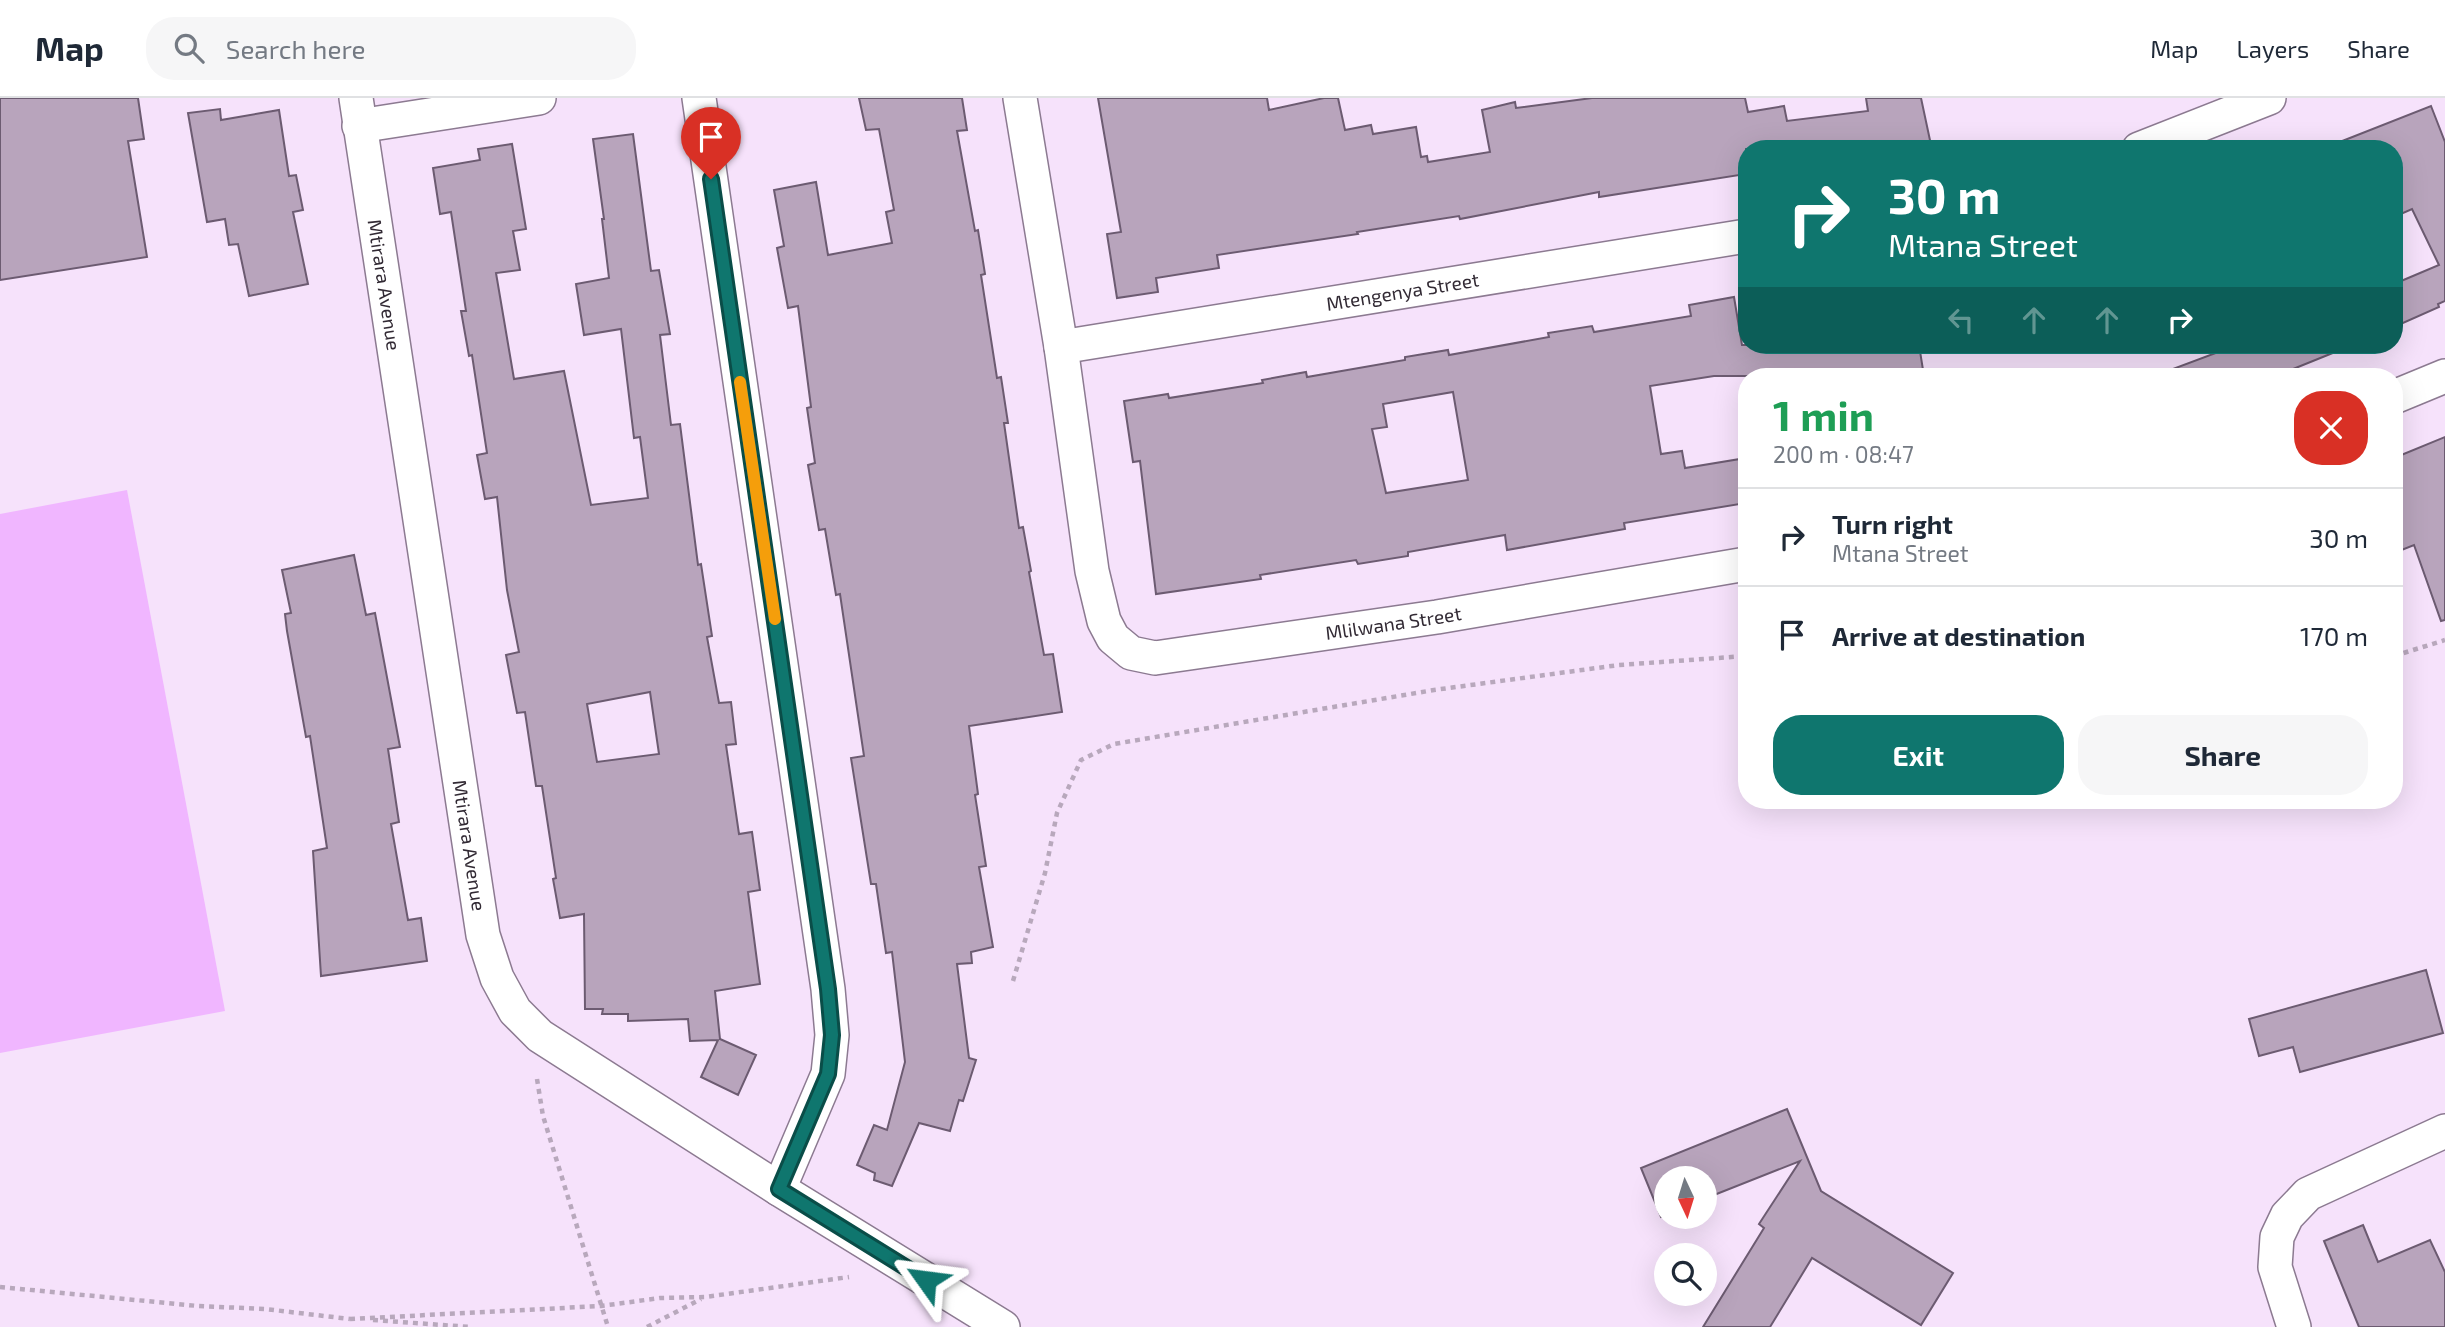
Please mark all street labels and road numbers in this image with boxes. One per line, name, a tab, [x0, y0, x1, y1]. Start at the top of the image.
street label: Mtirara Avenue	[364, 218, 406, 352]
street label: Mtengenya Street	[1324, 267, 1481, 315]
street label: Mlilwana Street	[1324, 601, 1463, 644]
street label: Mtirara Avenue	[449, 778, 491, 912]

